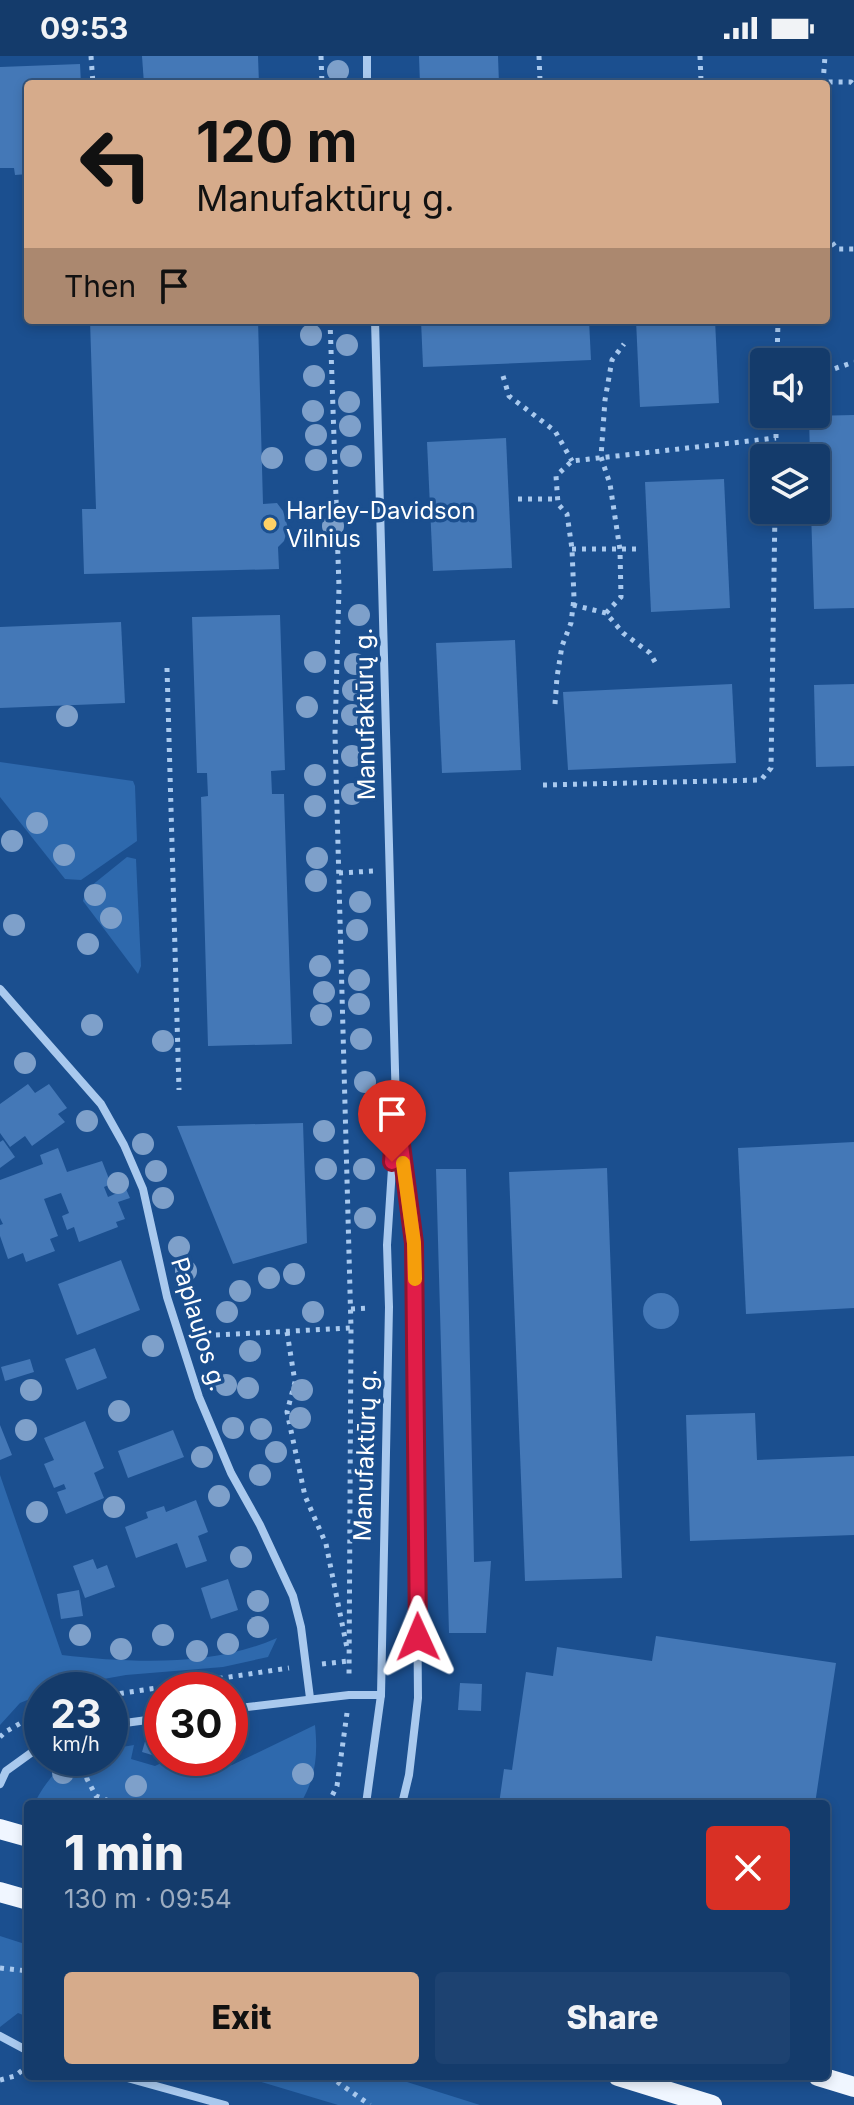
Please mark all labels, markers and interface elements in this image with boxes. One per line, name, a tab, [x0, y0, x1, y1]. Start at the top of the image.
text: 09:53	[40, 10, 128, 46]
text: 120 m	[196, 108, 358, 176]
icon: left	[64, 112, 168, 216]
text: Manufaktūrų g.	[196, 176, 455, 220]
icon: arrive	[152, 264, 196, 308]
text: Then	[64, 268, 136, 304]
map controls	[750, 348, 830, 524]
button: sound	[750, 348, 830, 428]
button: layers	[750, 444, 830, 524]
place label: Harley-Davidson Vilnius	[286, 496, 475, 553]
marker: Harley-Davidson Vilnius	[261, 515, 279, 533]
street label: Manufaktūrų g.	[349, 628, 381, 800]
pin	[358, 1080, 426, 1162]
icon: arrive	[370, 1092, 414, 1136]
street label: Paplaujos g.	[165, 1254, 233, 1394]
street label: Manufaktūrų g.	[348, 1368, 382, 1542]
position arrow	[376, 1595, 460, 1679]
speed limit sign: 30	[144, 1672, 248, 1776]
text: 23	[50, 1689, 102, 1738]
text: km/h	[52, 1732, 100, 1756]
text: 1 min	[64, 1823, 184, 1882]
button: close	[706, 1826, 790, 1910]
text: 130 m · 09:54	[64, 1883, 232, 1914]
button: Exit	[64, 1972, 419, 2064]
button: Share	[435, 1972, 790, 2064]

